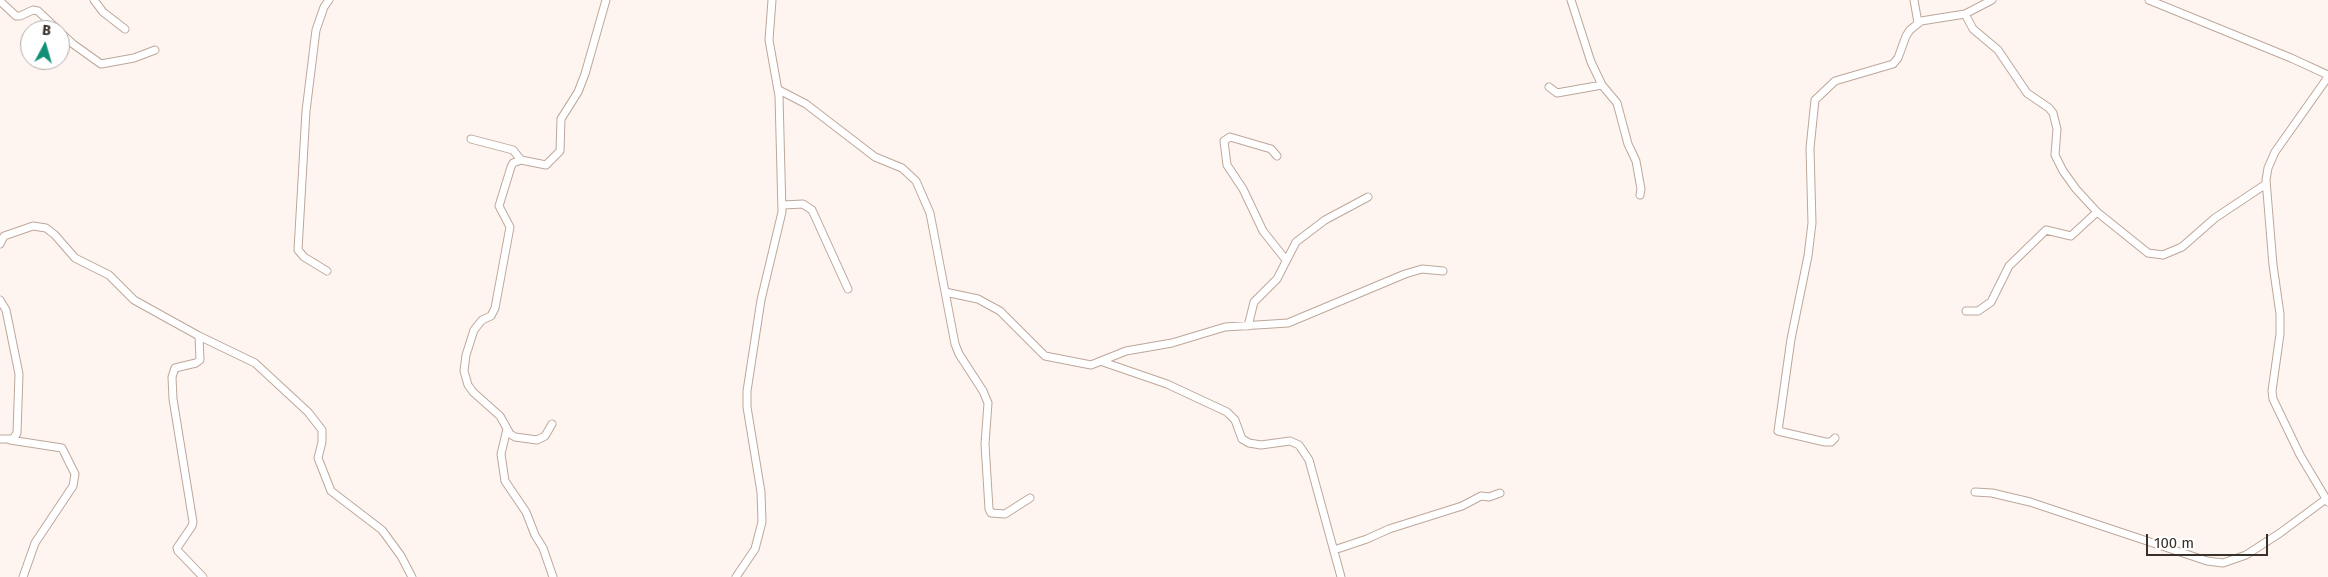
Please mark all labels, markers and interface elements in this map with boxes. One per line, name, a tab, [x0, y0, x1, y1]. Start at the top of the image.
north arrow	[20, 20, 70, 70]
text: B	[41, 22, 52, 39]
scale bar	[2148, 524, 2270, 556]
text: 100 m	[2154, 534, 2194, 552]

